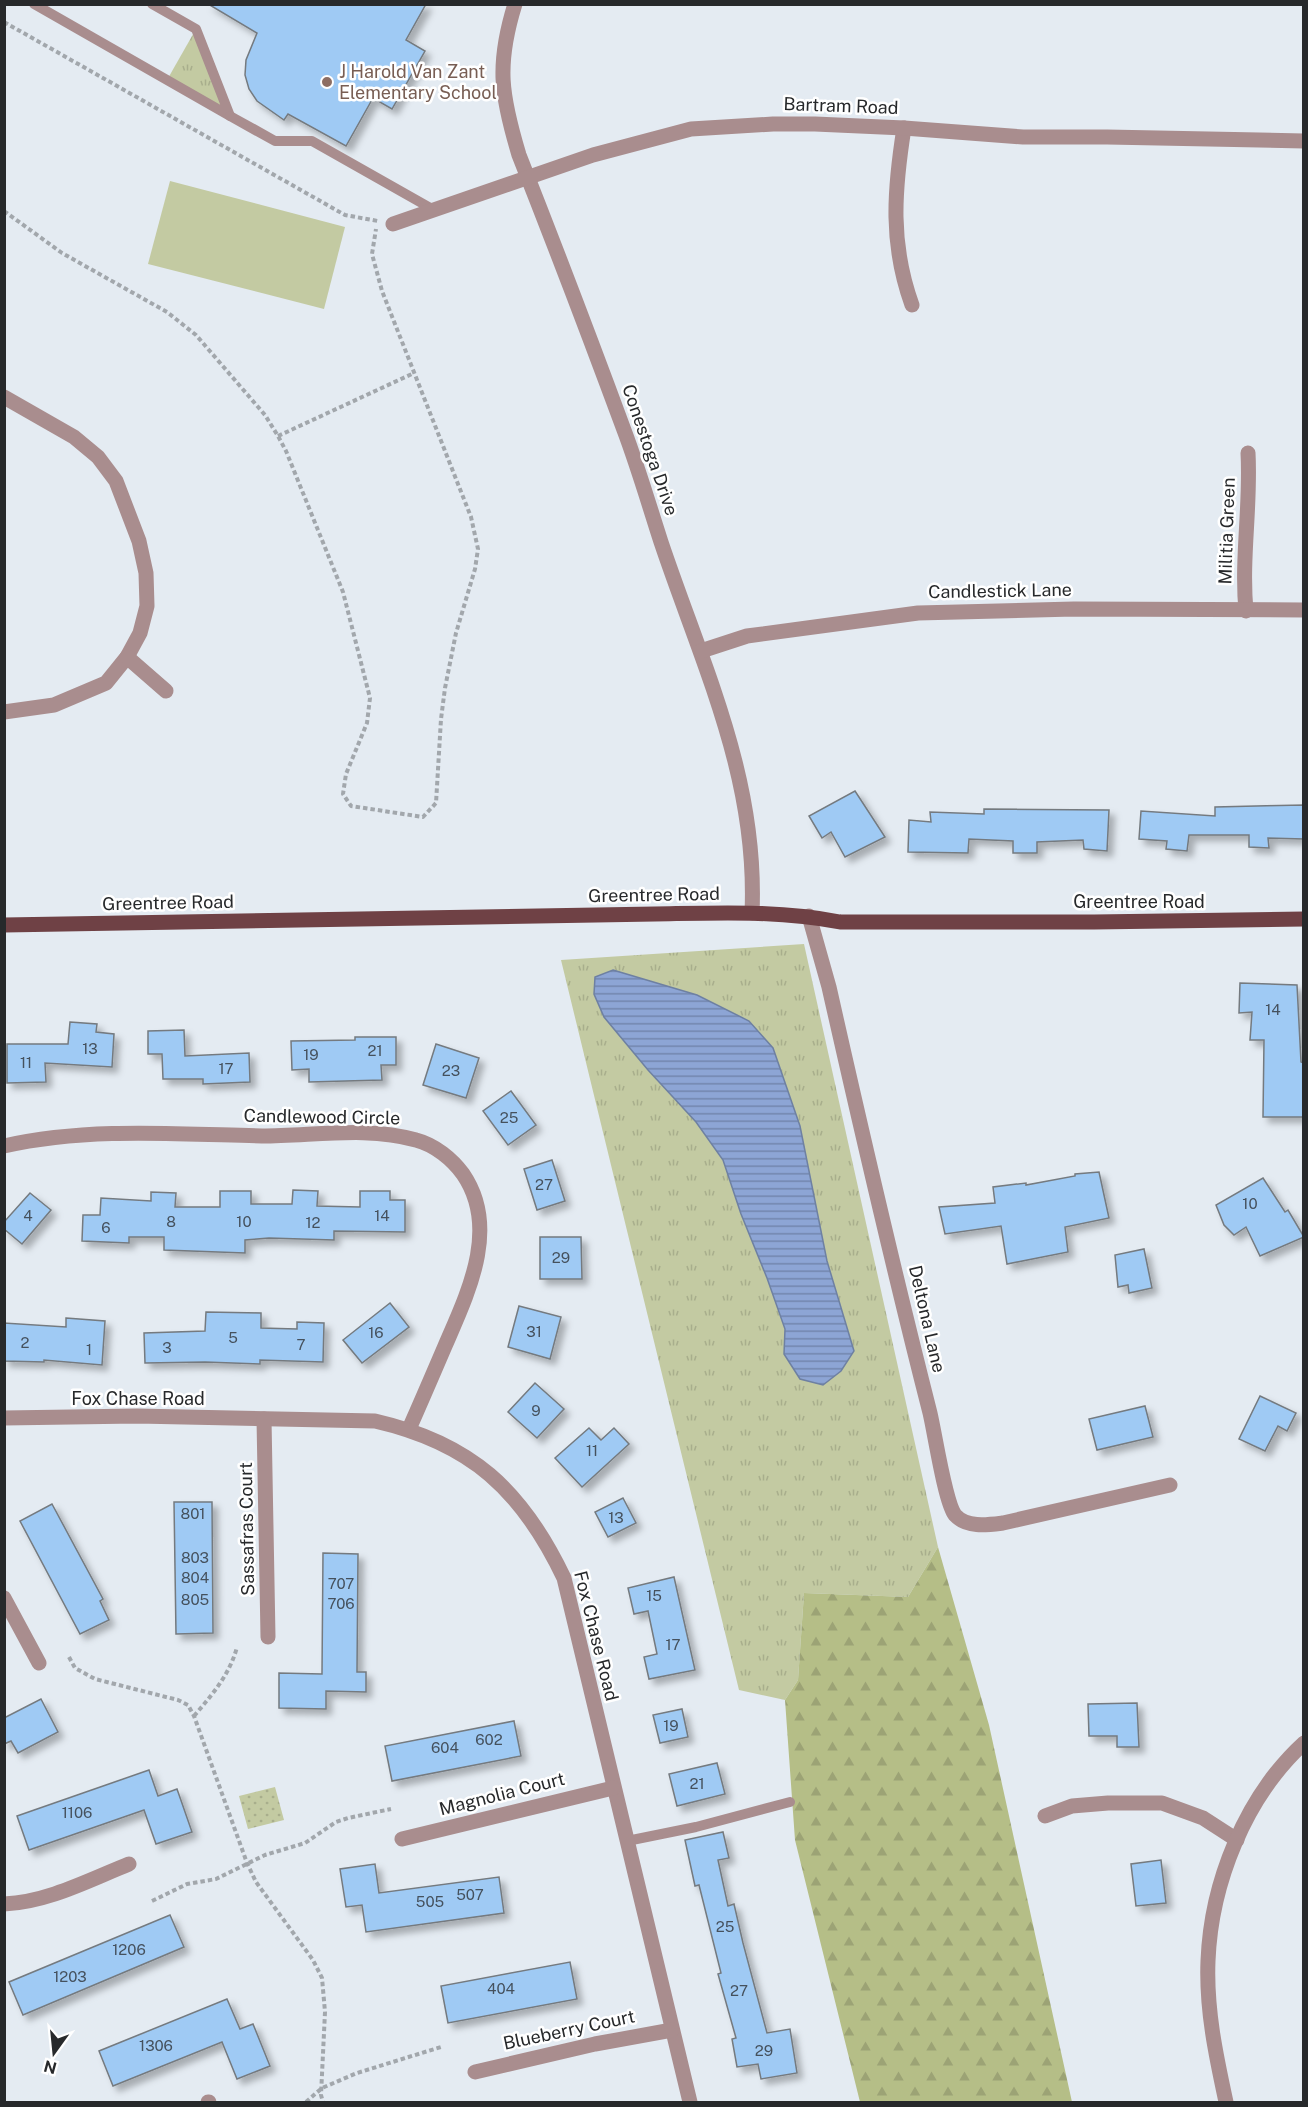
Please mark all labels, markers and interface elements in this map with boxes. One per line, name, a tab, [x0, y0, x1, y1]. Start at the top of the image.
place label: J Harold Van Zant Elementary School	[339, 61, 497, 103]
marker: J Harold Van Zant Elementary School	[320, 75, 334, 89]
street label: Bartram Road	[783, 93, 899, 118]
street label: Conestoga Drive	[618, 382, 683, 518]
street label: Militia Green	[1214, 477, 1239, 585]
street label: Candlestick Lane	[928, 579, 1072, 602]
street label: Greentree Road	[588, 883, 720, 906]
street label: Greentree Road	[102, 891, 234, 914]
street label: Greentree Road	[1073, 891, 1205, 912]
house number: 14	[1265, 1001, 1281, 1018]
house number: 13	[82, 1040, 98, 1057]
house number: 21	[367, 1042, 383, 1059]
house number: 19	[303, 1046, 319, 1063]
house number: 11	[20, 1054, 32, 1071]
house number: 17	[218, 1060, 234, 1077]
house number: 23	[442, 1062, 460, 1079]
street label: Candlewood Circle	[244, 1105, 400, 1128]
house number: 25	[500, 1109, 518, 1126]
house number: 27	[535, 1176, 553, 1193]
house number: 10	[1242, 1195, 1258, 1212]
house number: 4	[23, 1207, 33, 1224]
house number: 14	[374, 1207, 390, 1224]
house number: 8	[166, 1213, 176, 1230]
house number: 10	[236, 1213, 252, 1230]
house number: 12	[305, 1214, 321, 1231]
house number: 6	[101, 1219, 111, 1236]
house number: 29	[552, 1249, 570, 1266]
street label: Deltona Lane	[905, 1263, 950, 1375]
house number: 31	[526, 1323, 542, 1340]
house number: 16	[368, 1324, 384, 1341]
house number: 5	[228, 1329, 238, 1346]
house number: 2	[21, 1334, 30, 1351]
house number: 7	[296, 1336, 306, 1353]
house number: 3	[162, 1339, 172, 1356]
house number: 1	[86, 1341, 92, 1358]
street label: Fox Chase Road	[71, 1388, 205, 1409]
house number: 9	[531, 1402, 541, 1419]
house number: 11	[586, 1442, 598, 1459]
street label: Sassafras Court	[235, 1462, 258, 1596]
house number: 801	[181, 1505, 205, 1522]
house number: 13	[608, 1509, 624, 1526]
house number: 803	[181, 1549, 209, 1566]
house number: 804	[181, 1569, 209, 1586]
street label: Fox Chase Road	[570, 1569, 623, 1703]
house number: 707	[328, 1575, 354, 1592]
house number: 15	[646, 1587, 662, 1604]
house number: 805	[181, 1591, 209, 1608]
house number: 706	[327, 1595, 355, 1612]
house number: 17	[665, 1636, 681, 1653]
house number: 19	[663, 1717, 679, 1734]
house number: 602	[475, 1731, 503, 1748]
house number: 604	[431, 1739, 459, 1756]
street label: Magnolia Court	[437, 1768, 567, 1819]
house number: 21	[689, 1775, 705, 1792]
house number: 1106	[62, 1804, 92, 1821]
house number: 507	[456, 1886, 484, 1903]
house number: 505	[416, 1893, 444, 1910]
house number: 25	[716, 1918, 734, 1935]
house number: 1206	[112, 1941, 146, 1958]
house number: 1203	[53, 1968, 87, 1985]
house number: 404	[487, 1980, 515, 1997]
house number: 27	[730, 1982, 748, 1999]
street label: Blueberry Court	[501, 2005, 637, 2054]
north arrow	[24, 2023, 84, 2083]
house number: 1306	[139, 2037, 173, 2054]
house number: 29	[755, 2042, 773, 2059]
text: N	[42, 2056, 59, 2078]

